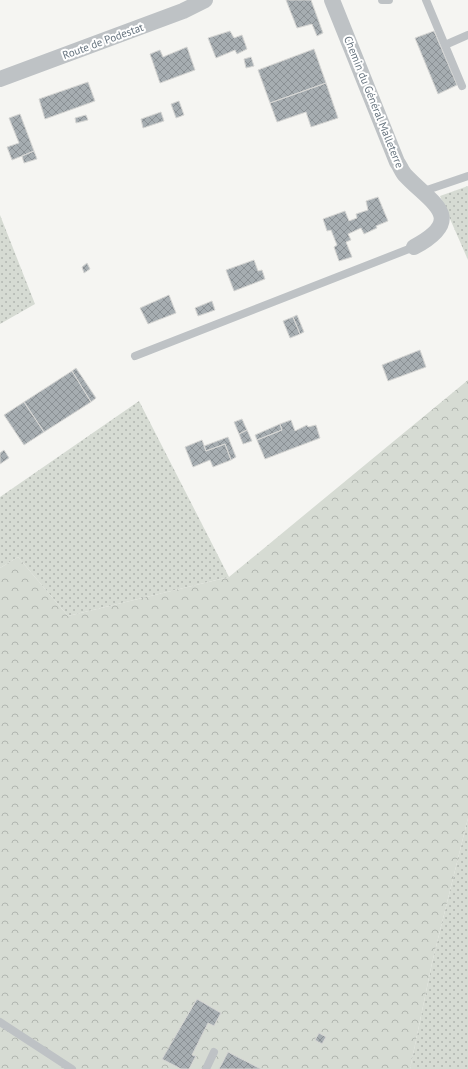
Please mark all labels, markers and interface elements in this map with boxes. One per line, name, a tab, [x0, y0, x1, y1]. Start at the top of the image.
street label: Route de Podestat	[61, 20, 146, 62]
street label: Chemin du Général Malleterre	[341, 34, 407, 170]

